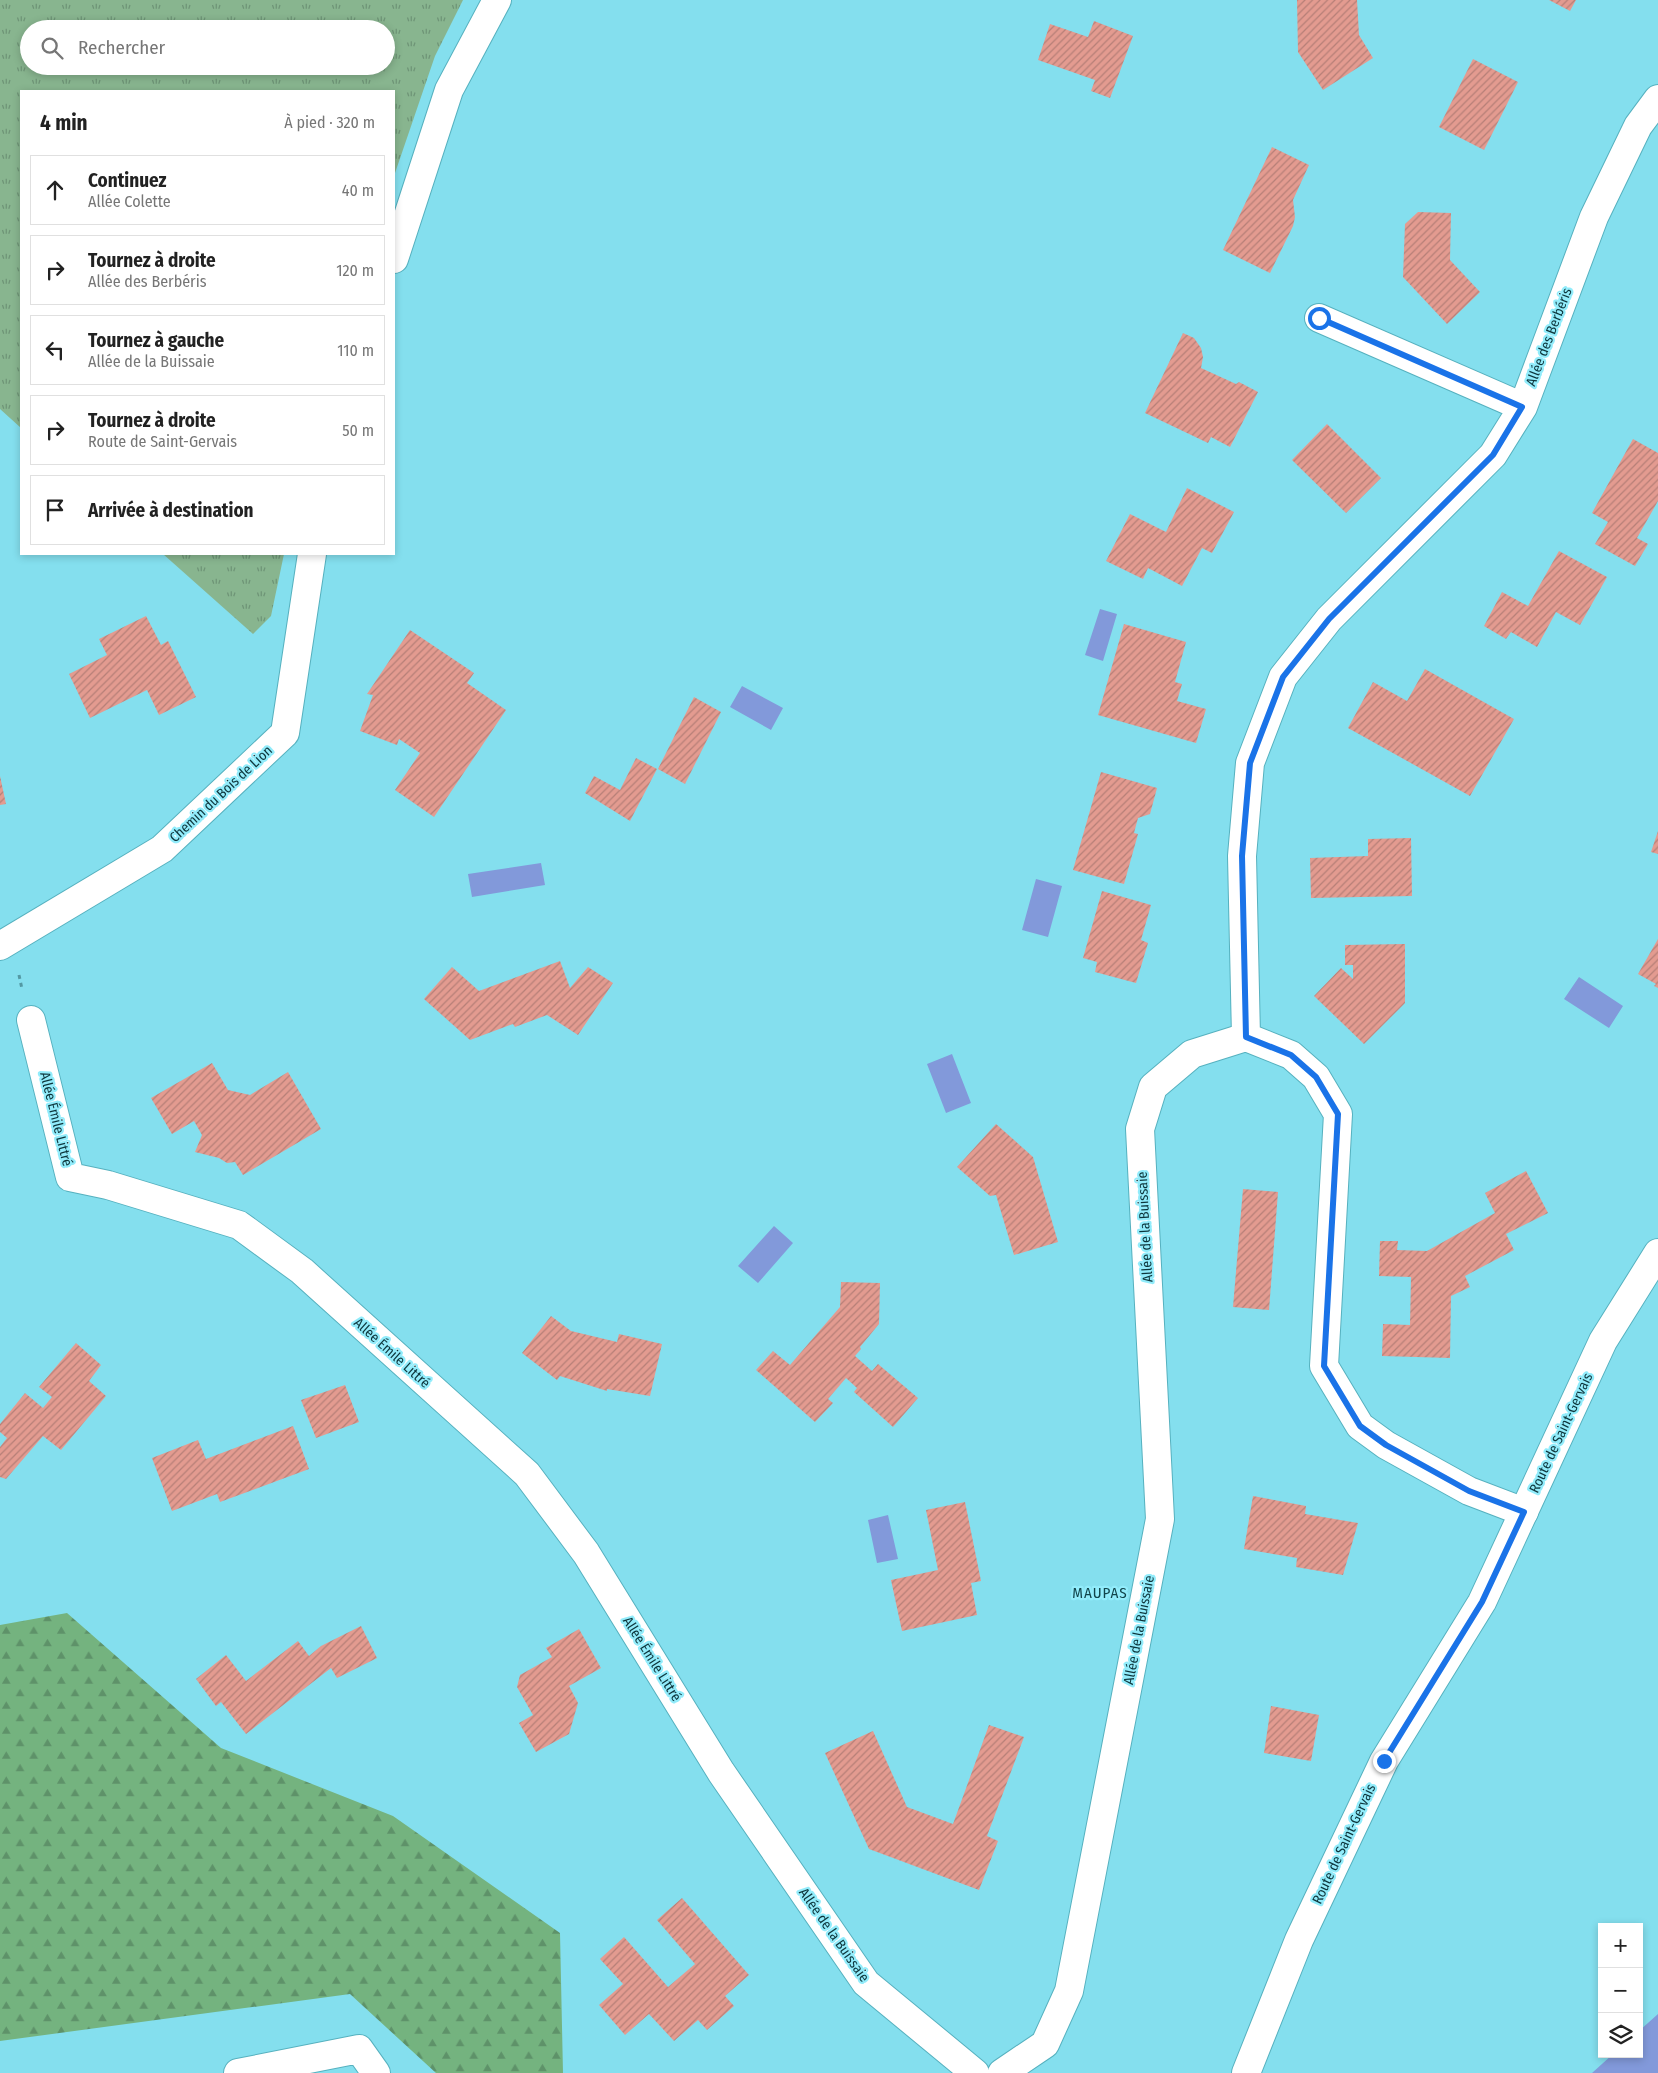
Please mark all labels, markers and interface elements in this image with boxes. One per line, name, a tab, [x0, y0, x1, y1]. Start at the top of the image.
search box	[20, 20, 395, 75]
icon: search	[38, 34, 66, 62]
text: Rechercher	[78, 36, 165, 59]
text: 4 min	[40, 110, 88, 136]
text: À pied · 320 m	[284, 113, 375, 132]
text: Continuez	[88, 169, 167, 192]
icon: ahead	[41, 176, 69, 204]
text: 40 m	[342, 181, 374, 200]
text: Allée Colette	[88, 192, 171, 211]
text: Tournez à droite	[88, 249, 216, 272]
icon: right	[41, 256, 69, 284]
text: 120 m	[336, 261, 374, 280]
text: Allée des Berbéris	[88, 272, 207, 291]
street label: Allée des Berbéris	[1522, 286, 1576, 388]
route start	[1308, 307, 1331, 330]
text: Tournez à gauche	[88, 329, 224, 352]
icon: left	[41, 336, 69, 364]
text: 110 m	[337, 341, 374, 360]
text: Allée de la Buissaie	[88, 352, 215, 371]
text: Tournez à droite	[88, 409, 216, 432]
icon: right	[41, 416, 69, 444]
text: 50 m	[342, 421, 374, 440]
text: Route de Saint-Gervais	[88, 432, 237, 451]
icon: arrive	[41, 496, 69, 524]
text: Arrivée à destination	[88, 499, 254, 522]
street label: Chemin du Bois de Lion	[166, 742, 276, 846]
street label: Allée Émile Littré	[36, 1070, 77, 1168]
street label: Allée de la Buissaie	[1134, 1171, 1156, 1283]
street label: Allée Émile Littré	[350, 1314, 434, 1392]
street label: Route de Saint-Gervais	[1526, 1370, 1596, 1496]
street label: Allée de la Buissaie	[1120, 1574, 1158, 1686]
district label: MAUPAS	[1072, 1584, 1128, 1602]
street label: Allée Émile Littré	[619, 1613, 686, 1705]
route end	[1373, 1750, 1396, 1773]
street label: Route de Saint-Gervais	[1309, 1781, 1379, 1907]
street label: Allée de la Buissaie	[795, 1885, 873, 1985]
map controls	[1598, 1923, 1643, 2058]
button: +	[1598, 1923, 1643, 1968]
button: −	[1598, 1968, 1643, 2013]
button: layers	[1598, 2013, 1643, 2058]

